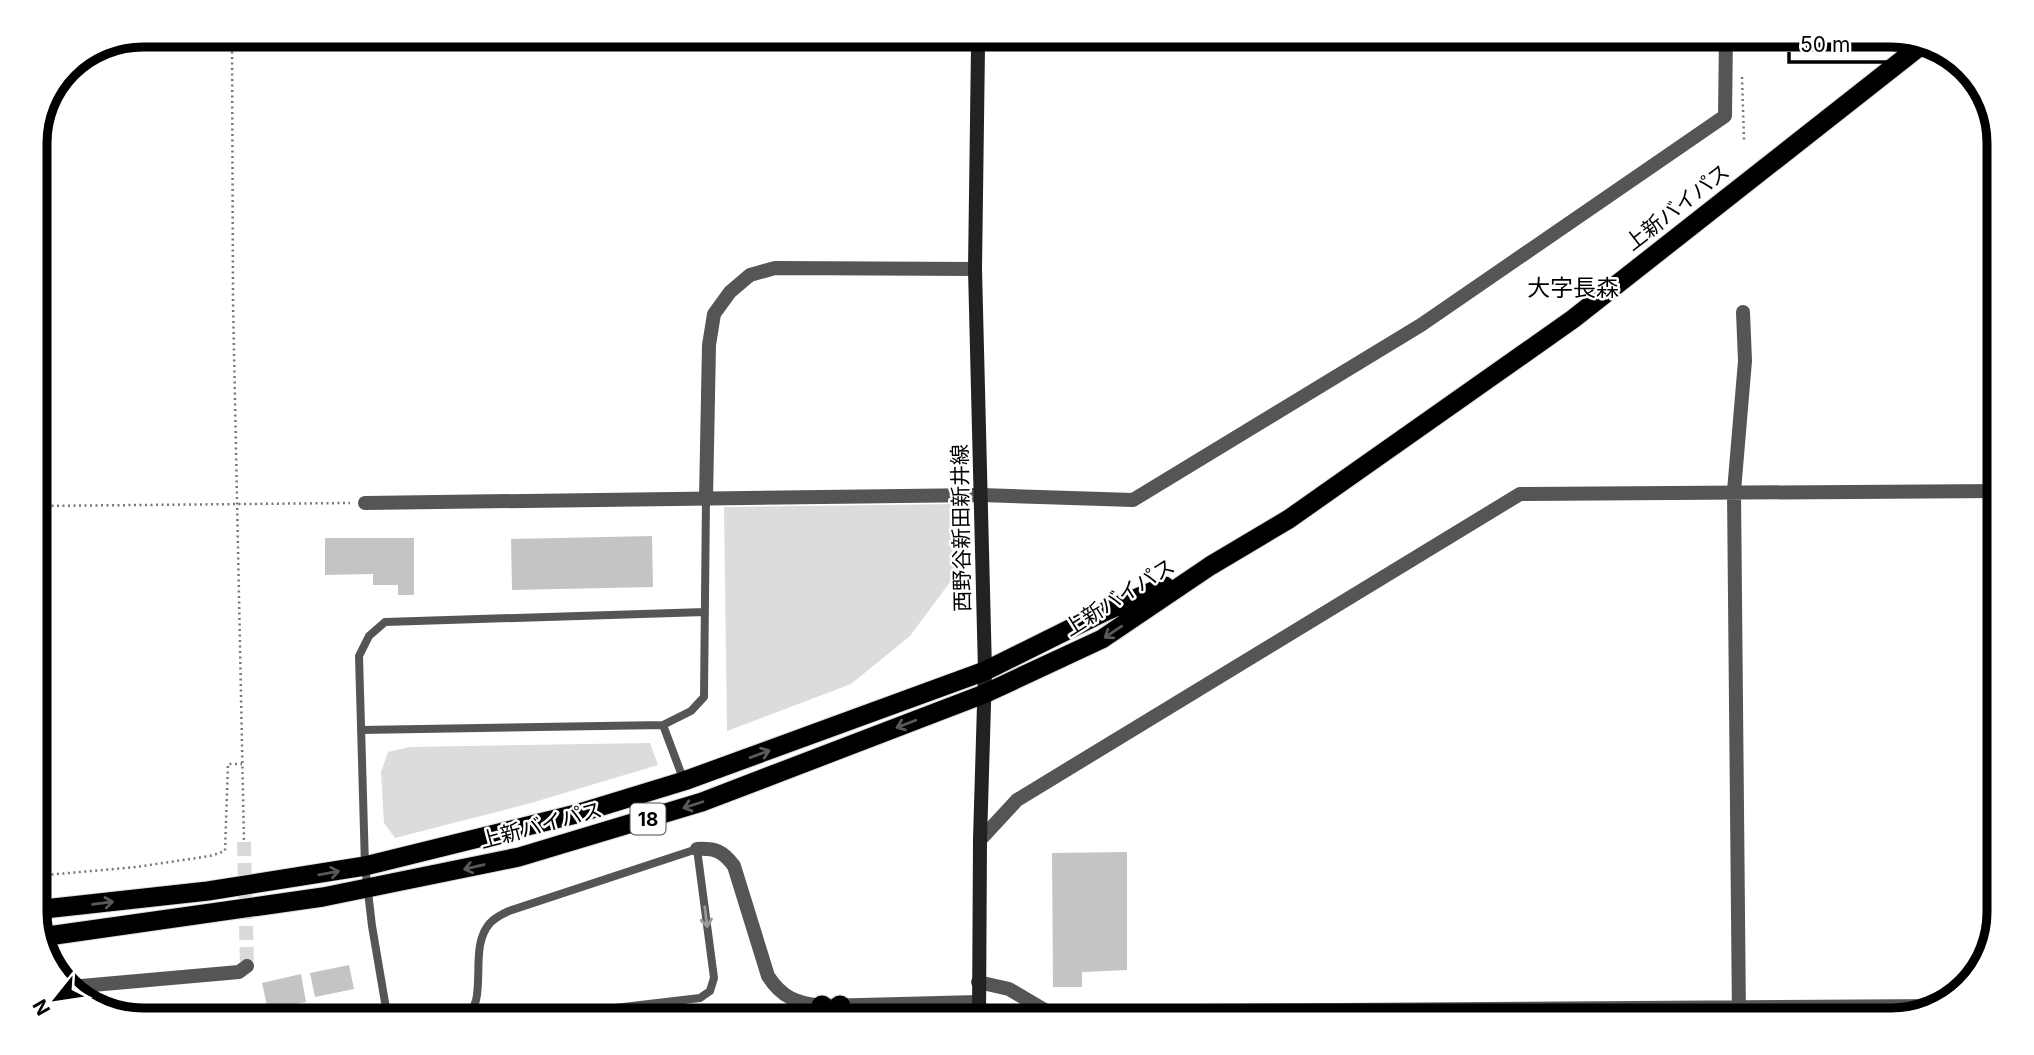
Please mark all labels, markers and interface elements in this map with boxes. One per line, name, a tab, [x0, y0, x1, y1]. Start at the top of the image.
scale bar	[1789, 21, 1910, 65]
text: 50 m	[1800, 32, 1850, 57]
street label: 上新バイパス	[1620, 158, 1734, 256]
district label: 大字長森	[1527, 274, 1619, 302]
street label: 西野谷新田新井線	[947, 444, 975, 612]
street label: 上新バイパス	[1059, 553, 1179, 641]
one-way arrow	[1104, 625, 1123, 639]
one-way arrow	[895, 719, 917, 732]
one-way arrow	[748, 747, 770, 759]
street label: 上新バイパス	[477, 797, 605, 853]
one-way arrow	[682, 799, 704, 812]
road number: 18	[630, 804, 666, 834]
one-way arrow	[463, 860, 486, 874]
one-way arrow	[317, 866, 339, 879]
one-way arrow	[91, 897, 114, 910]
one-way arrow	[699, 905, 712, 928]
north arrow	[21, 964, 91, 1034]
text: N	[28, 995, 55, 1019]

